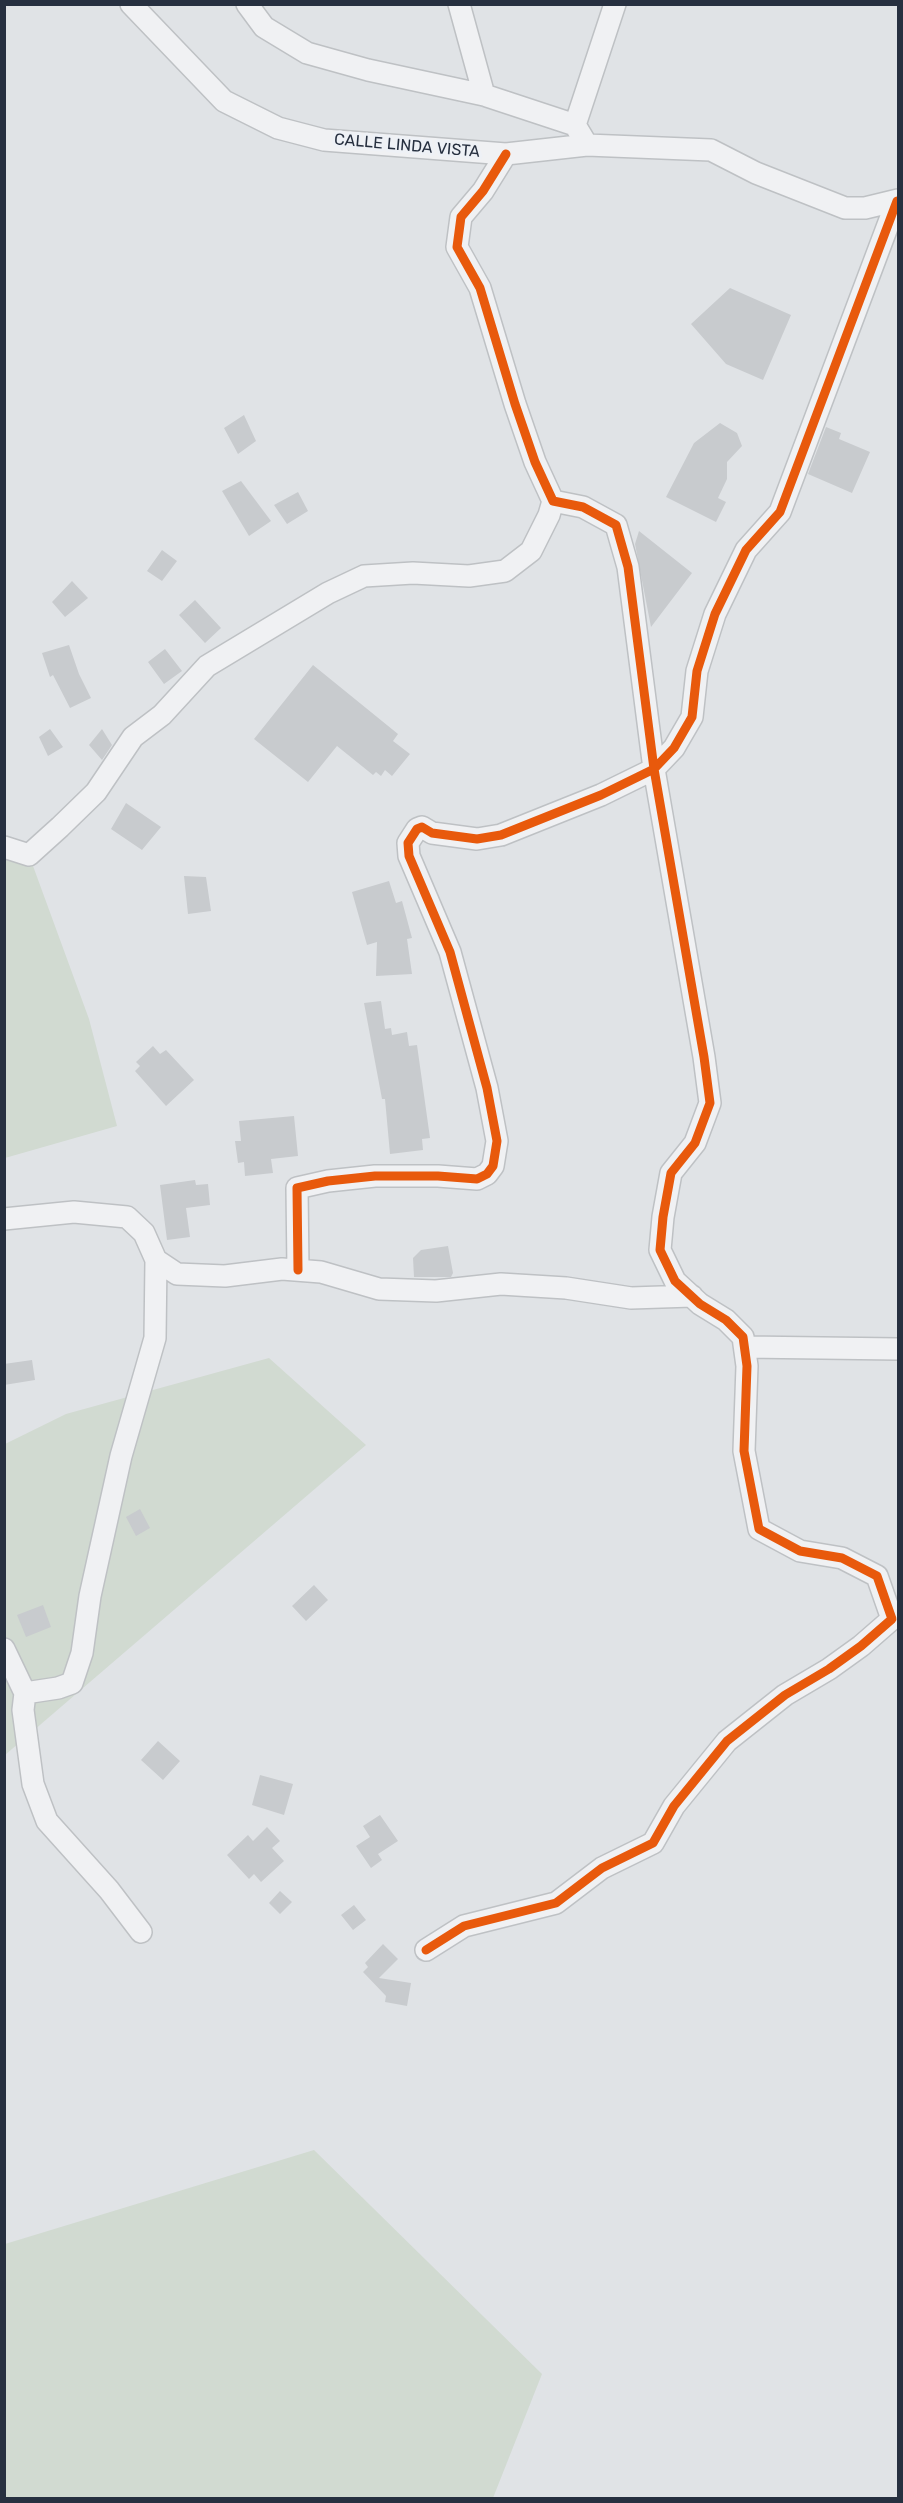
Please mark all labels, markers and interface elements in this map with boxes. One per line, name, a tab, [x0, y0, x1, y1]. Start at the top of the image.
street label: CALLE LINDA VISTA	[333, 130, 481, 162]

